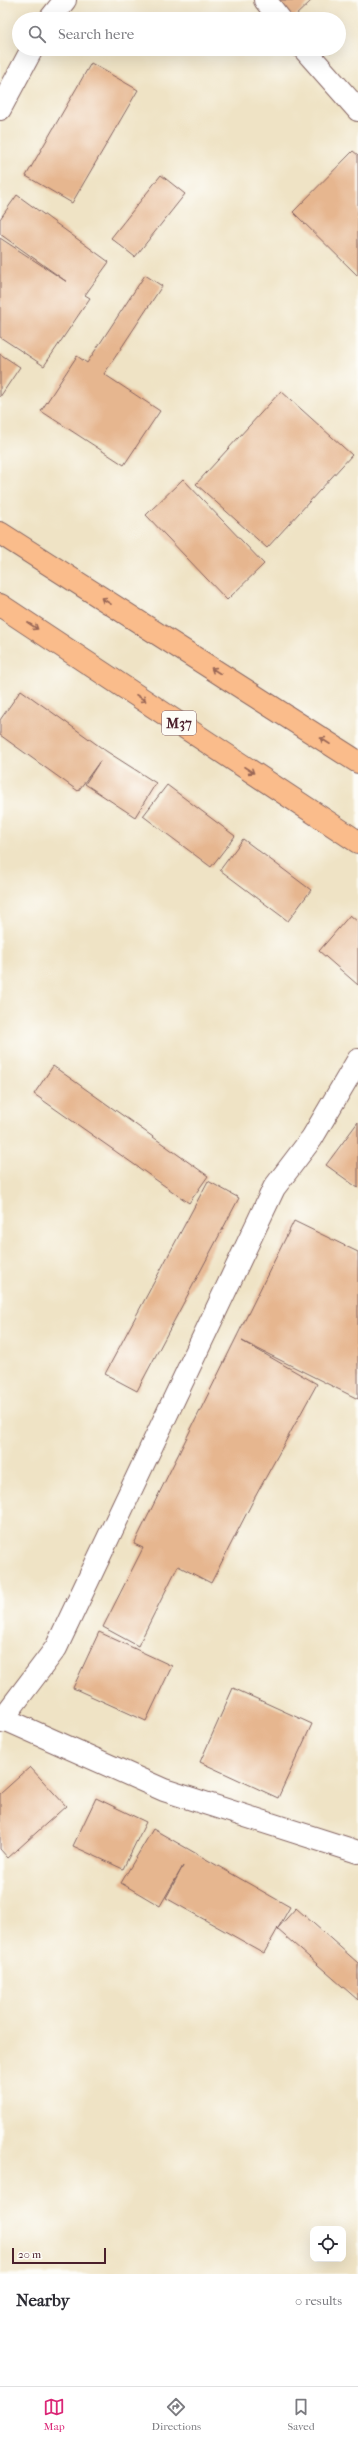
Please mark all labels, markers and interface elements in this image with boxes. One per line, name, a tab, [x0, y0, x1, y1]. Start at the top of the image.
search box	[12, 12, 346, 56]
icon: search	[26, 23, 48, 45]
text: Search here	[58, 25, 134, 43]
one-way arrow	[101, 597, 112, 605]
one-way arrow	[27, 622, 38, 631]
one-way arrow	[210, 667, 221, 675]
one-way arrow	[135, 694, 146, 702]
road number: M37	[162, 711, 196, 735]
one-way arrow	[320, 737, 331, 745]
one-way arrow	[244, 766, 255, 774]
map controls	[310, 2226, 346, 2262]
button: locate	[310, 2226, 346, 2262]
scale bar	[12, 2246, 106, 2265]
text: 20 m	[18, 2248, 41, 2261]
text: Nearby	[16, 2290, 70, 2310]
text: 0 results	[295, 2293, 342, 2308]
tab: Map	[43, 2396, 65, 2433]
tab: Directions	[152, 2396, 201, 2433]
tab: Saved	[287, 2396, 315, 2433]

